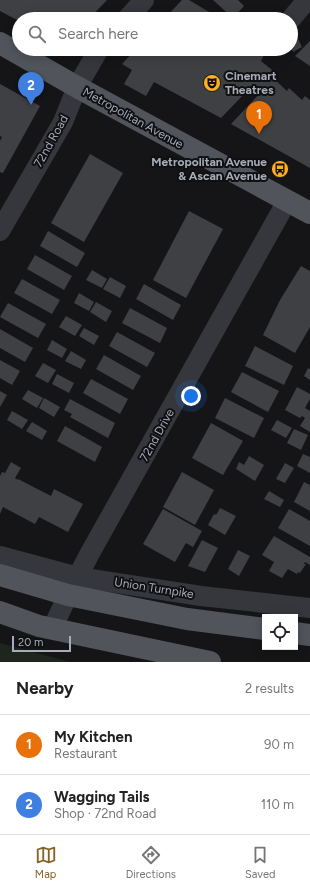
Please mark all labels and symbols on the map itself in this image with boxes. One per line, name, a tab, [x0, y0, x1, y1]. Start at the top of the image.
place label: Cinemart Theatres	[225, 69, 277, 97]
pin: 2	[18, 72, 44, 105]
theatre icon: Cinemart Theatres	[202, 73, 222, 93]
street label: Metropolitan Avenue	[80, 85, 186, 152]
pin: 1	[246, 101, 272, 134]
street label: 72nd Road	[31, 112, 71, 170]
place label: Metropolitan Avenue & Ascan Avenue	[151, 155, 267, 183]
bus stop icon: Metropolitan Avenue & Ascan Avenue	[270, 159, 290, 179]
your location	[181, 386, 201, 406]
street label: 72nd Drive	[137, 406, 177, 464]
street label: Union Turnpike	[113, 575, 195, 601]
scale bar	[12, 634, 71, 653]

